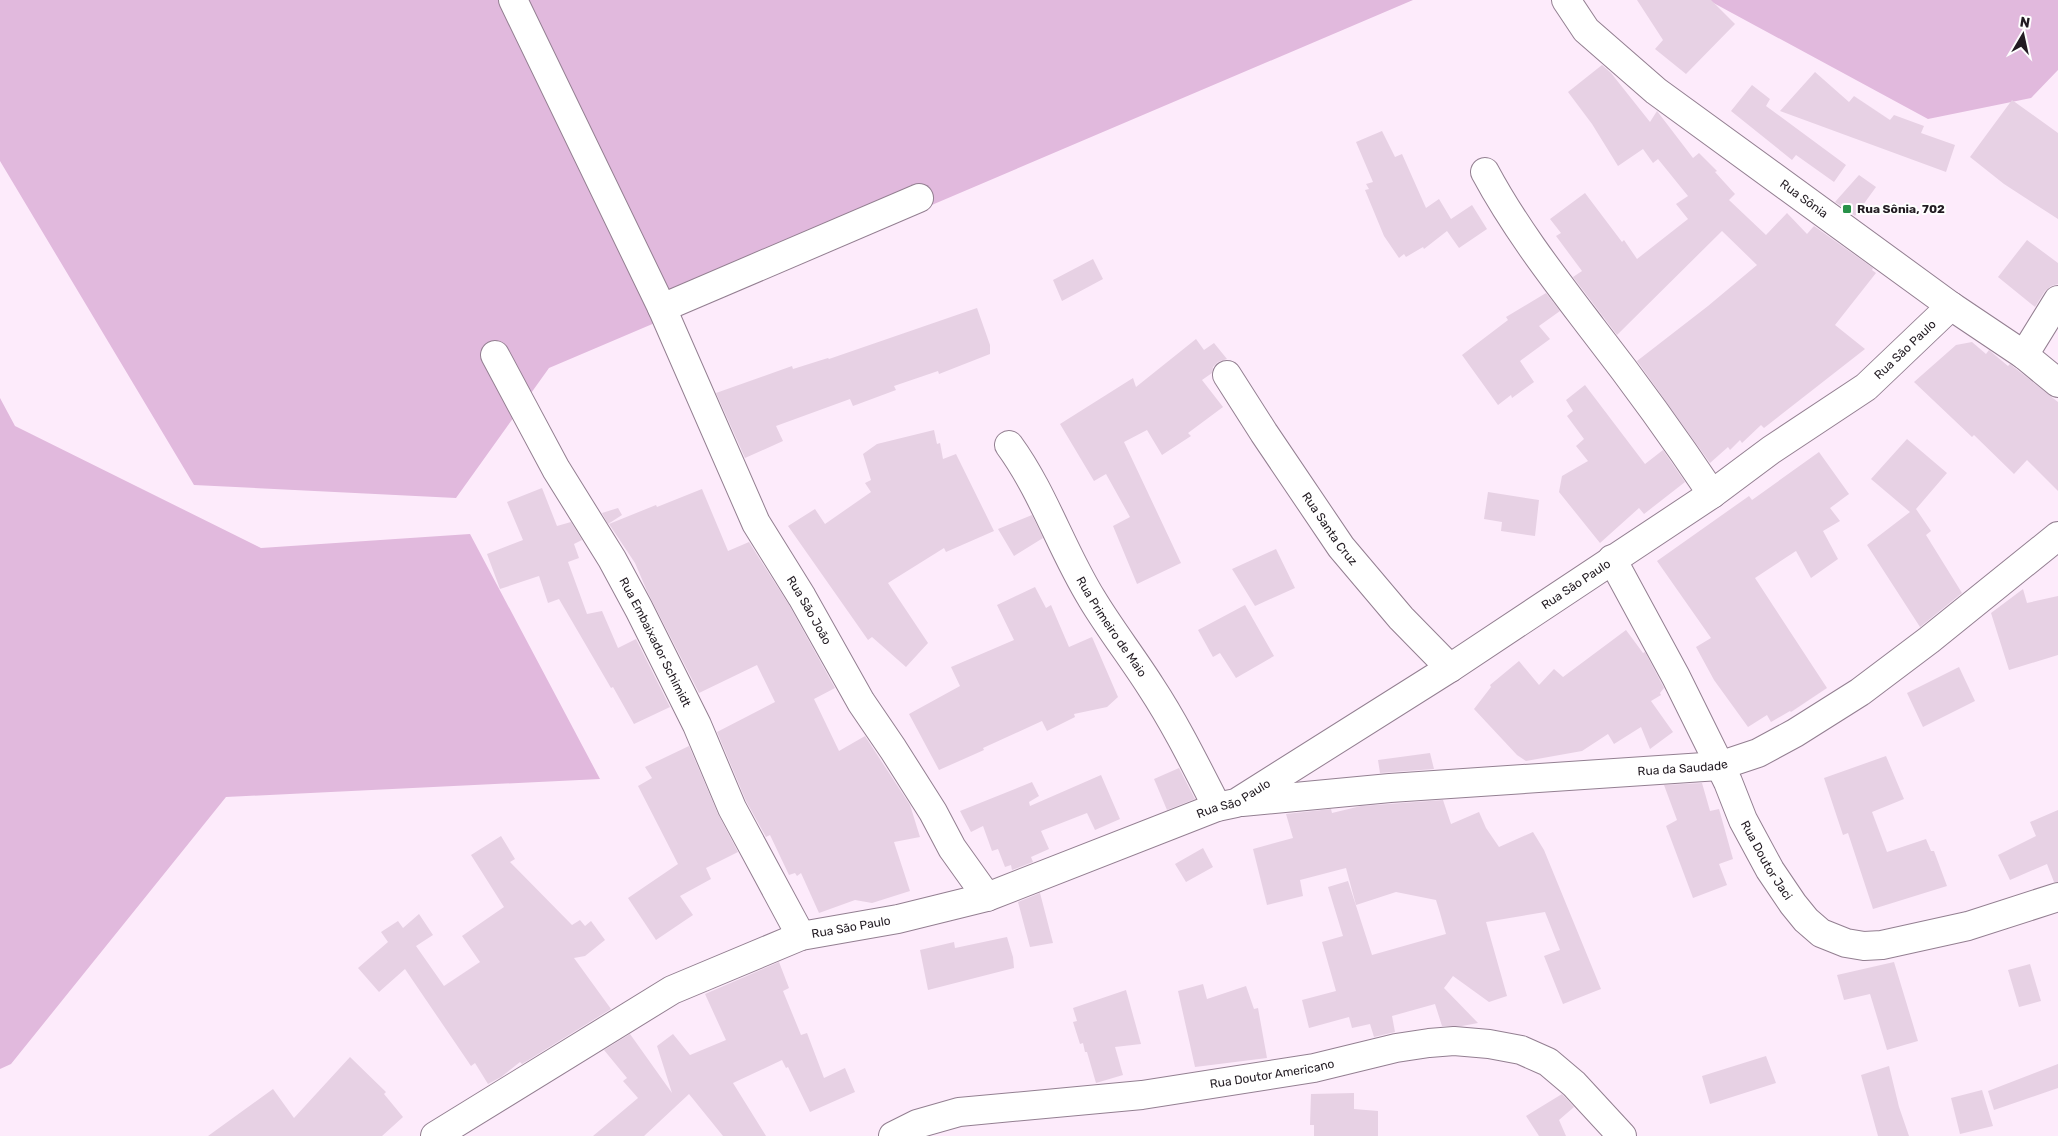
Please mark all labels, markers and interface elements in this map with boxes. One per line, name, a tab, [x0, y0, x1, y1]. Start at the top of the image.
north arrow	[1998, 10, 2048, 60]
text: N	[2019, 13, 2031, 32]
street label: Rua Sônia	[1777, 177, 1831, 221]
place label: Rua Sônia, 702	[1857, 202, 1945, 216]
marker: Rua Sônia, 702	[1841, 203, 1853, 215]
street label: Rua São Paulo	[1871, 317, 1939, 382]
street label: Rua Santa Cruz	[1299, 490, 1360, 568]
street label: Rua São Paulo	[1539, 556, 1613, 612]
street label: Rua São João	[784, 574, 834, 647]
street label: Rua Primeiro de Maio	[1073, 574, 1150, 680]
street label: Rua Embaixador Schimidt	[616, 575, 694, 709]
street label: Rua da Saudade	[1637, 756, 1730, 778]
street label: Rua São Paulo	[1195, 776, 1273, 821]
street label: Rua Doutor Jaci	[1738, 818, 1795, 903]
street label: Rua São Paulo	[810, 913, 892, 941]
street label: Rua Doutor Americano	[1209, 1056, 1336, 1091]

